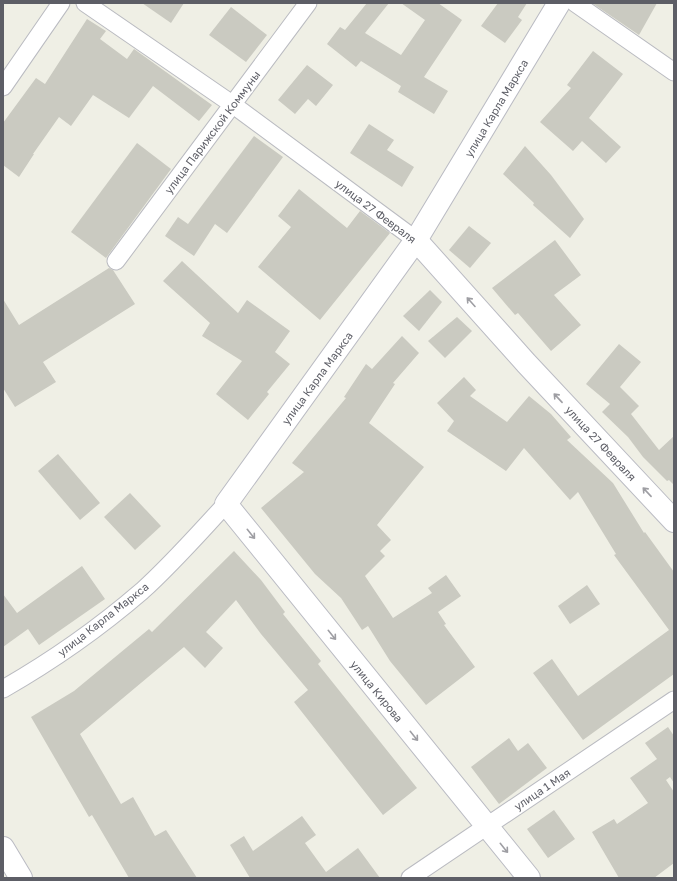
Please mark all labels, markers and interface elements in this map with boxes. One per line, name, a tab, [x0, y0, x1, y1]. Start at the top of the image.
street label: улица Карла Маркса	[462, 57, 530, 159]
street label: улица Парижской Коммуны	[162, 68, 262, 196]
street label: улица 27 Февраля	[333, 176, 419, 246]
one-way arrow	[466, 296, 475, 307]
street label: улица Карла Маркса	[279, 329, 355, 427]
one-way arrow	[553, 393, 563, 403]
street label: улица 27 Февраля	[563, 403, 639, 483]
one-way arrow	[643, 487, 652, 498]
one-way arrow	[246, 528, 255, 539]
street label: улица Карла Маркса	[55, 580, 151, 658]
one-way arrow	[328, 630, 337, 640]
street label: улица Кирова	[348, 658, 406, 724]
one-way arrow	[409, 731, 418, 742]
street label: улица 1 Мая	[511, 765, 573, 813]
one-way arrow	[500, 843, 509, 854]

